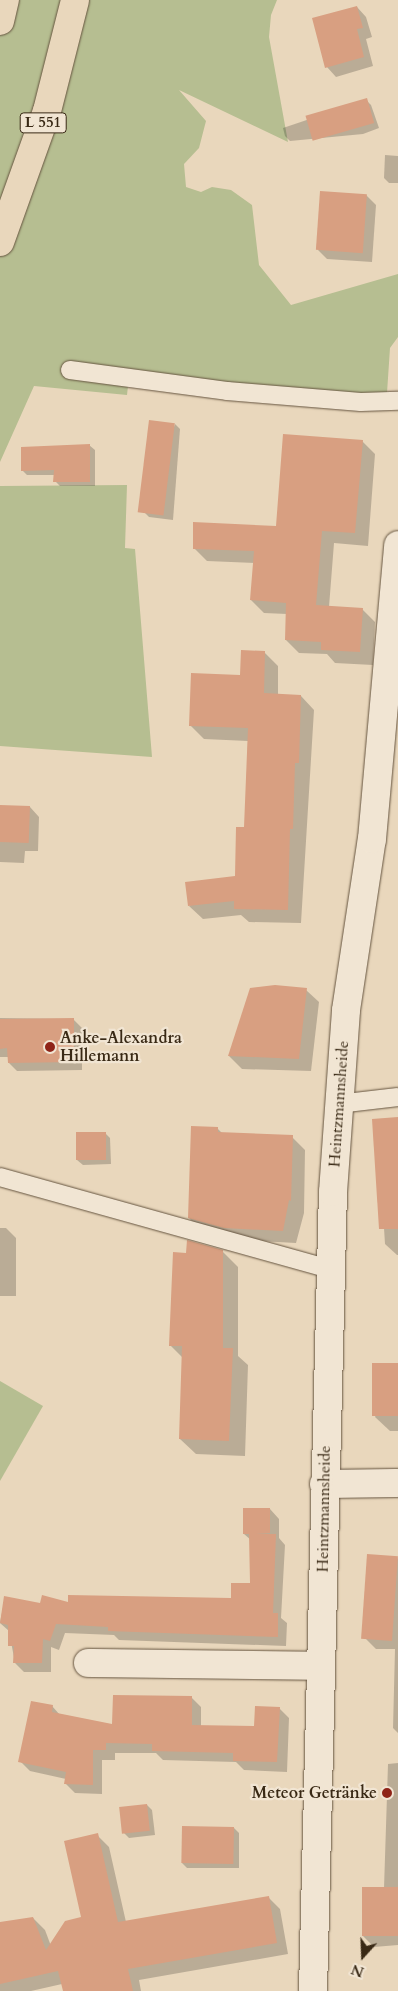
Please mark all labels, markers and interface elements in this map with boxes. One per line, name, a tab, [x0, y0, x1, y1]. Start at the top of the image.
road number: L 551	[19, 110, 67, 136]
place label: Anke-Alexandra Hillemann	[60, 1028, 182, 1066]
street label: Heintzmannsheide	[325, 1040, 353, 1168]
marker: Anke-Alexandra Hillemann	[44, 1041, 56, 1053]
street label: Heintzmannsheide	[313, 1445, 335, 1573]
place label: Meteor Getränke	[252, 1783, 377, 1803]
marker: Meteor Getränke	[381, 1787, 393, 1799]
north arrow	[338, 1931, 388, 1981]
text: N	[349, 1960, 367, 1982]

